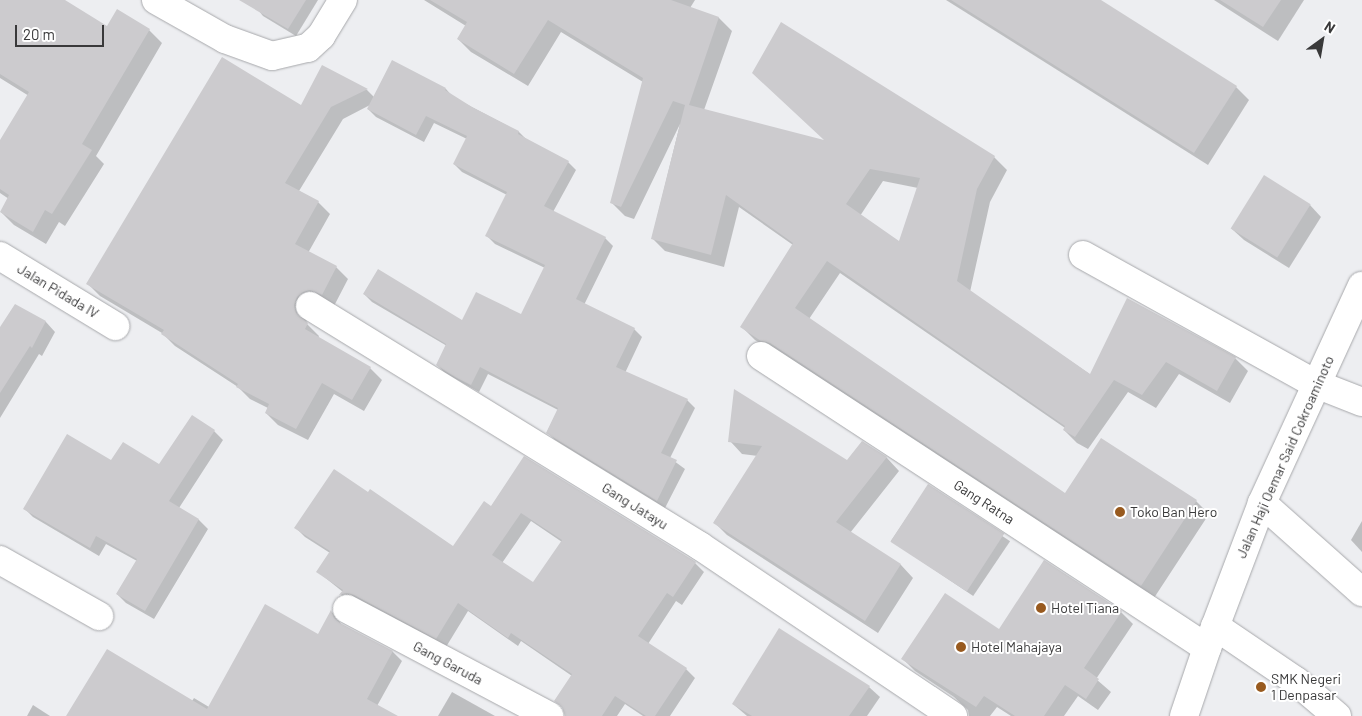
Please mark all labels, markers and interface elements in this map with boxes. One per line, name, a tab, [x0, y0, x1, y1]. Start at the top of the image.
scale bar	[18, 15, 106, 47]
north arrow	[1297, 15, 1347, 65]
text: N	[1322, 17, 1339, 37]
text: 20 m	[23, 25, 55, 43]
street label: Jalan Pidada IV	[14, 260, 102, 322]
street label: Jalan Haji Oemar Said Cokroaminoto	[1233, 353, 1337, 561]
street label: Gang Ratna	[951, 476, 1017, 528]
street label: Gang Jatayu	[599, 479, 671, 533]
place label: Toko Ban Hero	[1130, 504, 1217, 520]
marker: Toko Ban Hero	[1114, 506, 1126, 518]
place label: Hotel Tiana	[1051, 600, 1119, 616]
marker: Hotel Tiana	[1035, 602, 1047, 614]
street label: Gang Garuda	[410, 638, 486, 688]
place label: Hotel Mahajaya	[971, 639, 1062, 655]
marker: Hotel Mahajaya	[955, 641, 967, 653]
place label: SMK Negeri 1 Denpasar	[1271, 671, 1341, 704]
marker: SMK Negeri 1 Denpasar	[1255, 681, 1267, 693]

